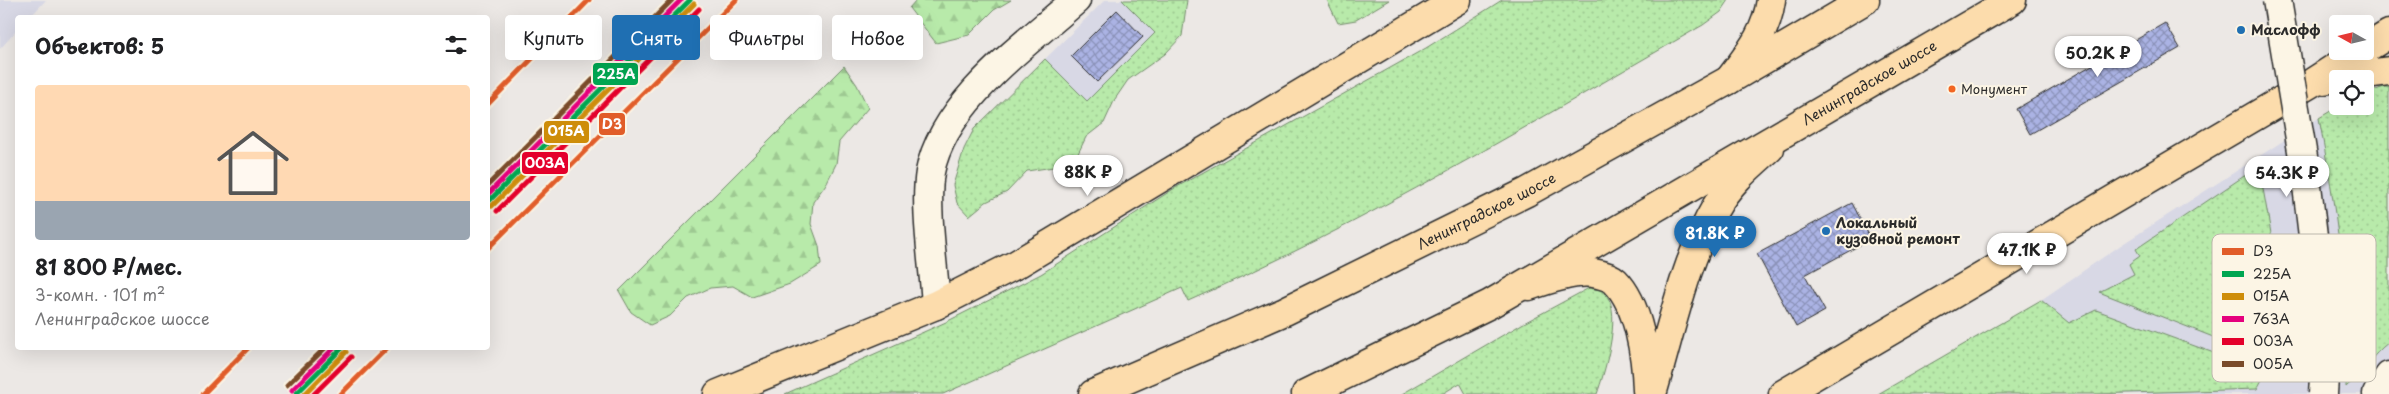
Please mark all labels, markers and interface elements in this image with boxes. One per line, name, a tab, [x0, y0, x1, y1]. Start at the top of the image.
chip: Купить	[505, 15, 602, 60]
chip: Снять	[612, 15, 700, 60]
chip: Фильтры	[710, 15, 822, 60]
chip: Новое	[832, 15, 923, 60]
north arrow	[2329, 15, 2374, 60]
map controls	[2329, 15, 2374, 115]
place label: Маслофф	[2251, 19, 2321, 40]
marker: Маслофф	[2235, 24, 2247, 36]
text: Объектов: 5	[35, 29, 164, 61]
icon: filters	[442, 31, 470, 59]
street label: Ленинградское шоссе	[1798, 35, 1941, 130]
pin: 50.2K ₽	[2052, 36, 2144, 78]
text: 50.2K ₽	[2066, 40, 2130, 64]
line badge: 225А	[592, 62, 639, 86]
text: 225А	[597, 63, 635, 84]
button: locate	[2329, 70, 2374, 115]
place label: Монумент	[1961, 79, 2028, 98]
marker: Монумент	[1947, 84, 1957, 94]
line badge: D3	[598, 112, 626, 136]
text: D3	[602, 113, 622, 134]
icon: home	[208, 118, 298, 208]
line badge: 015А	[543, 120, 590, 144]
text: 015А	[547, 120, 585, 141]
line badge: 003А	[521, 151, 569, 175]
text: 003А	[525, 152, 565, 173]
pin: 88K ₽	[1053, 154, 1123, 197]
pin: 54.3K ₽	[2241, 156, 2333, 198]
text: 88K ₽	[1064, 159, 1112, 183]
text: 54.3K ₽	[2255, 160, 2319, 184]
street label: Ленинградское шоссе	[1413, 167, 1559, 254]
place label: Локальный кузовной ремонт	[1836, 212, 1960, 249]
pin: 81.8K ₽	[1669, 216, 1761, 258]
text: 81.8K ₽	[1685, 220, 1745, 244]
marker: Локальный кузовной ремонт	[1820, 225, 1832, 237]
pin: 47.1K ₽	[1981, 232, 2073, 275]
legend	[2212, 234, 2376, 382]
text: 47.1K ₽	[1998, 237, 2056, 261]
text: D3	[2253, 240, 2273, 261]
text: 81 800 ₽/мес.	[35, 250, 182, 282]
text: 225А	[2253, 263, 2292, 284]
text: 3-комн. · 101 m²	[35, 282, 165, 306]
text: 015А	[2253, 285, 2290, 306]
text: Ленинградское шоссе	[35, 306, 209, 330]
text: 763А	[2253, 308, 2290, 329]
text: 003А	[2253, 330, 2293, 351]
text: 005А	[2253, 353, 2293, 374]

